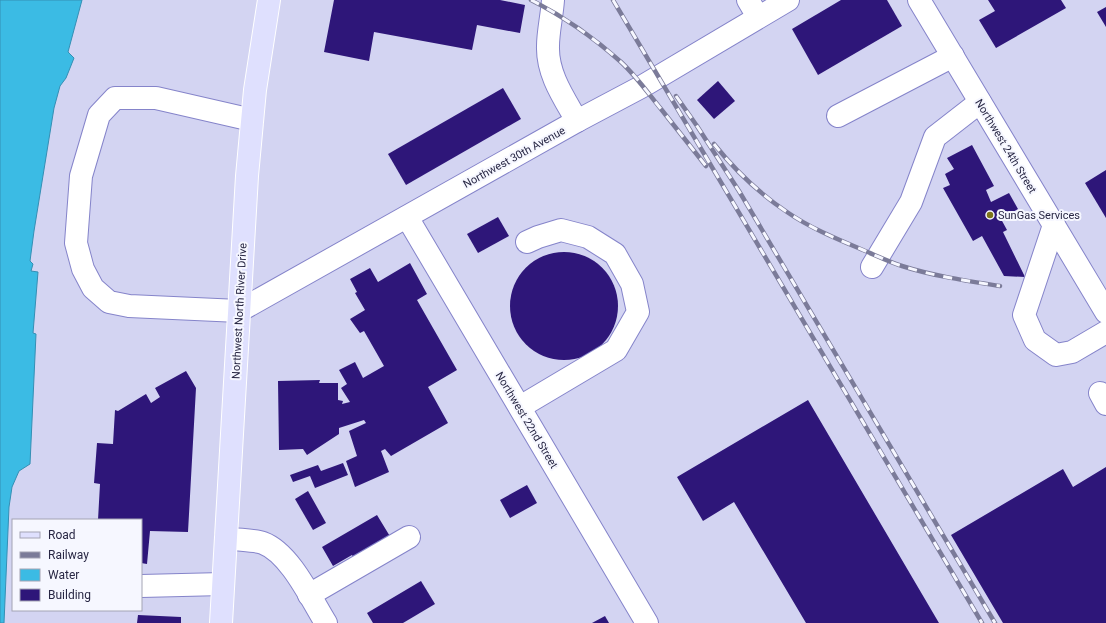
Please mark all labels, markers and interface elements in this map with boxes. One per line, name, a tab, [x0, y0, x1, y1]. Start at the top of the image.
street label: Northwest 24th Street	[972, 97, 1039, 196]
street label: Northwest 30th Avenue	[461, 124, 568, 191]
place label: SunGas Services	[998, 209, 1080, 222]
marker: SunGas Services	[985, 210, 995, 220]
street label: Northwest North River Drive	[229, 243, 250, 379]
street label: Northwest 22nd Street	[493, 370, 561, 471]
legend	[12, 519, 142, 611]
text: Road	[48, 528, 76, 542]
text: Railway	[48, 548, 89, 562]
text: Water	[48, 568, 79, 582]
text: Building	[48, 588, 91, 602]

